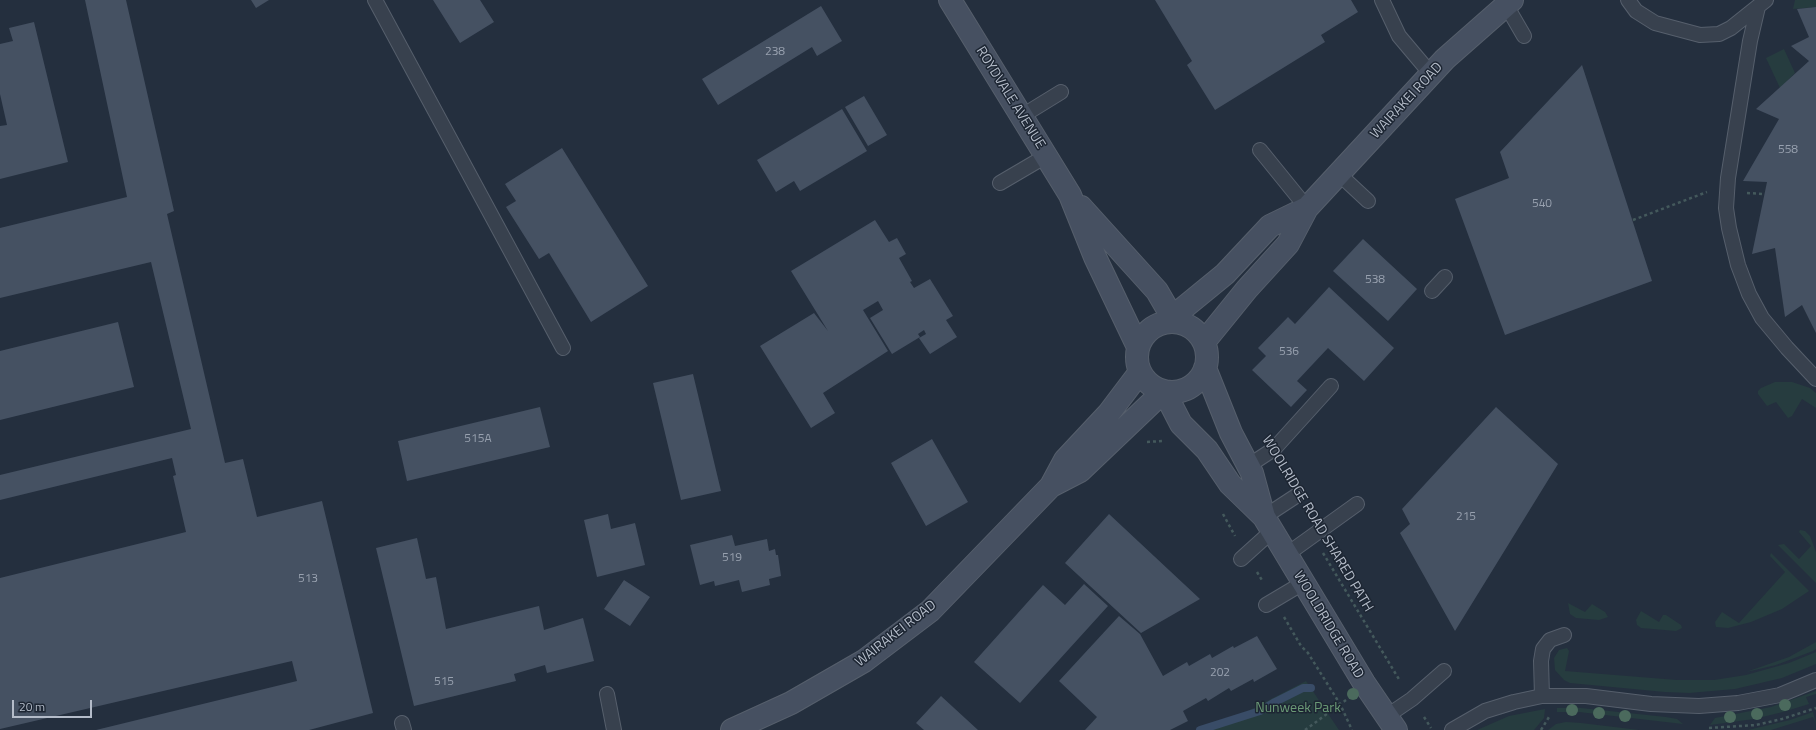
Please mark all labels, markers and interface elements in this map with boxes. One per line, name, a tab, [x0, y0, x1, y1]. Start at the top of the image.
street label: ROYDVALE AVENUE	[972, 44, 1048, 152]
house number: 238	[765, 45, 785, 59]
street label: WAIRAKEI ROAD	[1367, 59, 1447, 143]
house number: 558	[1778, 143, 1798, 157]
house number: 540	[1532, 197, 1552, 211]
house number: 538	[1365, 273, 1385, 287]
house number: 536	[1279, 345, 1299, 359]
house number: 515A	[464, 432, 492, 446]
street label: WOOLRIDGE ROAD SHARED PATH	[1258, 433, 1376, 615]
house number: 215	[1456, 510, 1476, 524]
house number: 519	[722, 551, 742, 565]
street label: WOOLDRIDGE ROAD	[1289, 568, 1367, 682]
house number: 513	[298, 572, 318, 586]
street label: WAIRAKEI ROAD	[852, 597, 940, 671]
house number: 202	[1210, 666, 1230, 680]
house number: 515	[434, 675, 454, 689]
scale bar	[14, 692, 94, 718]
text: 20 m	[19, 697, 45, 716]
park label: Nunweek Park	[1255, 701, 1341, 717]

